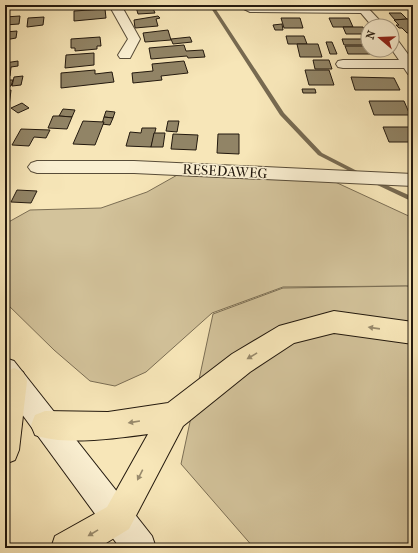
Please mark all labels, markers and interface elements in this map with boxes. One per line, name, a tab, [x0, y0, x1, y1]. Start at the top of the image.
north arrow	[360, 18, 400, 58]
text: N	[364, 28, 379, 41]
street label: RESEDAWEG	[182, 161, 268, 182]
one-way arrow	[368, 325, 380, 331]
one-way arrow	[247, 352, 257, 360]
one-way arrow	[128, 419, 140, 425]
one-way arrow	[137, 469, 144, 480]
one-way arrow	[87, 529, 99, 536]

